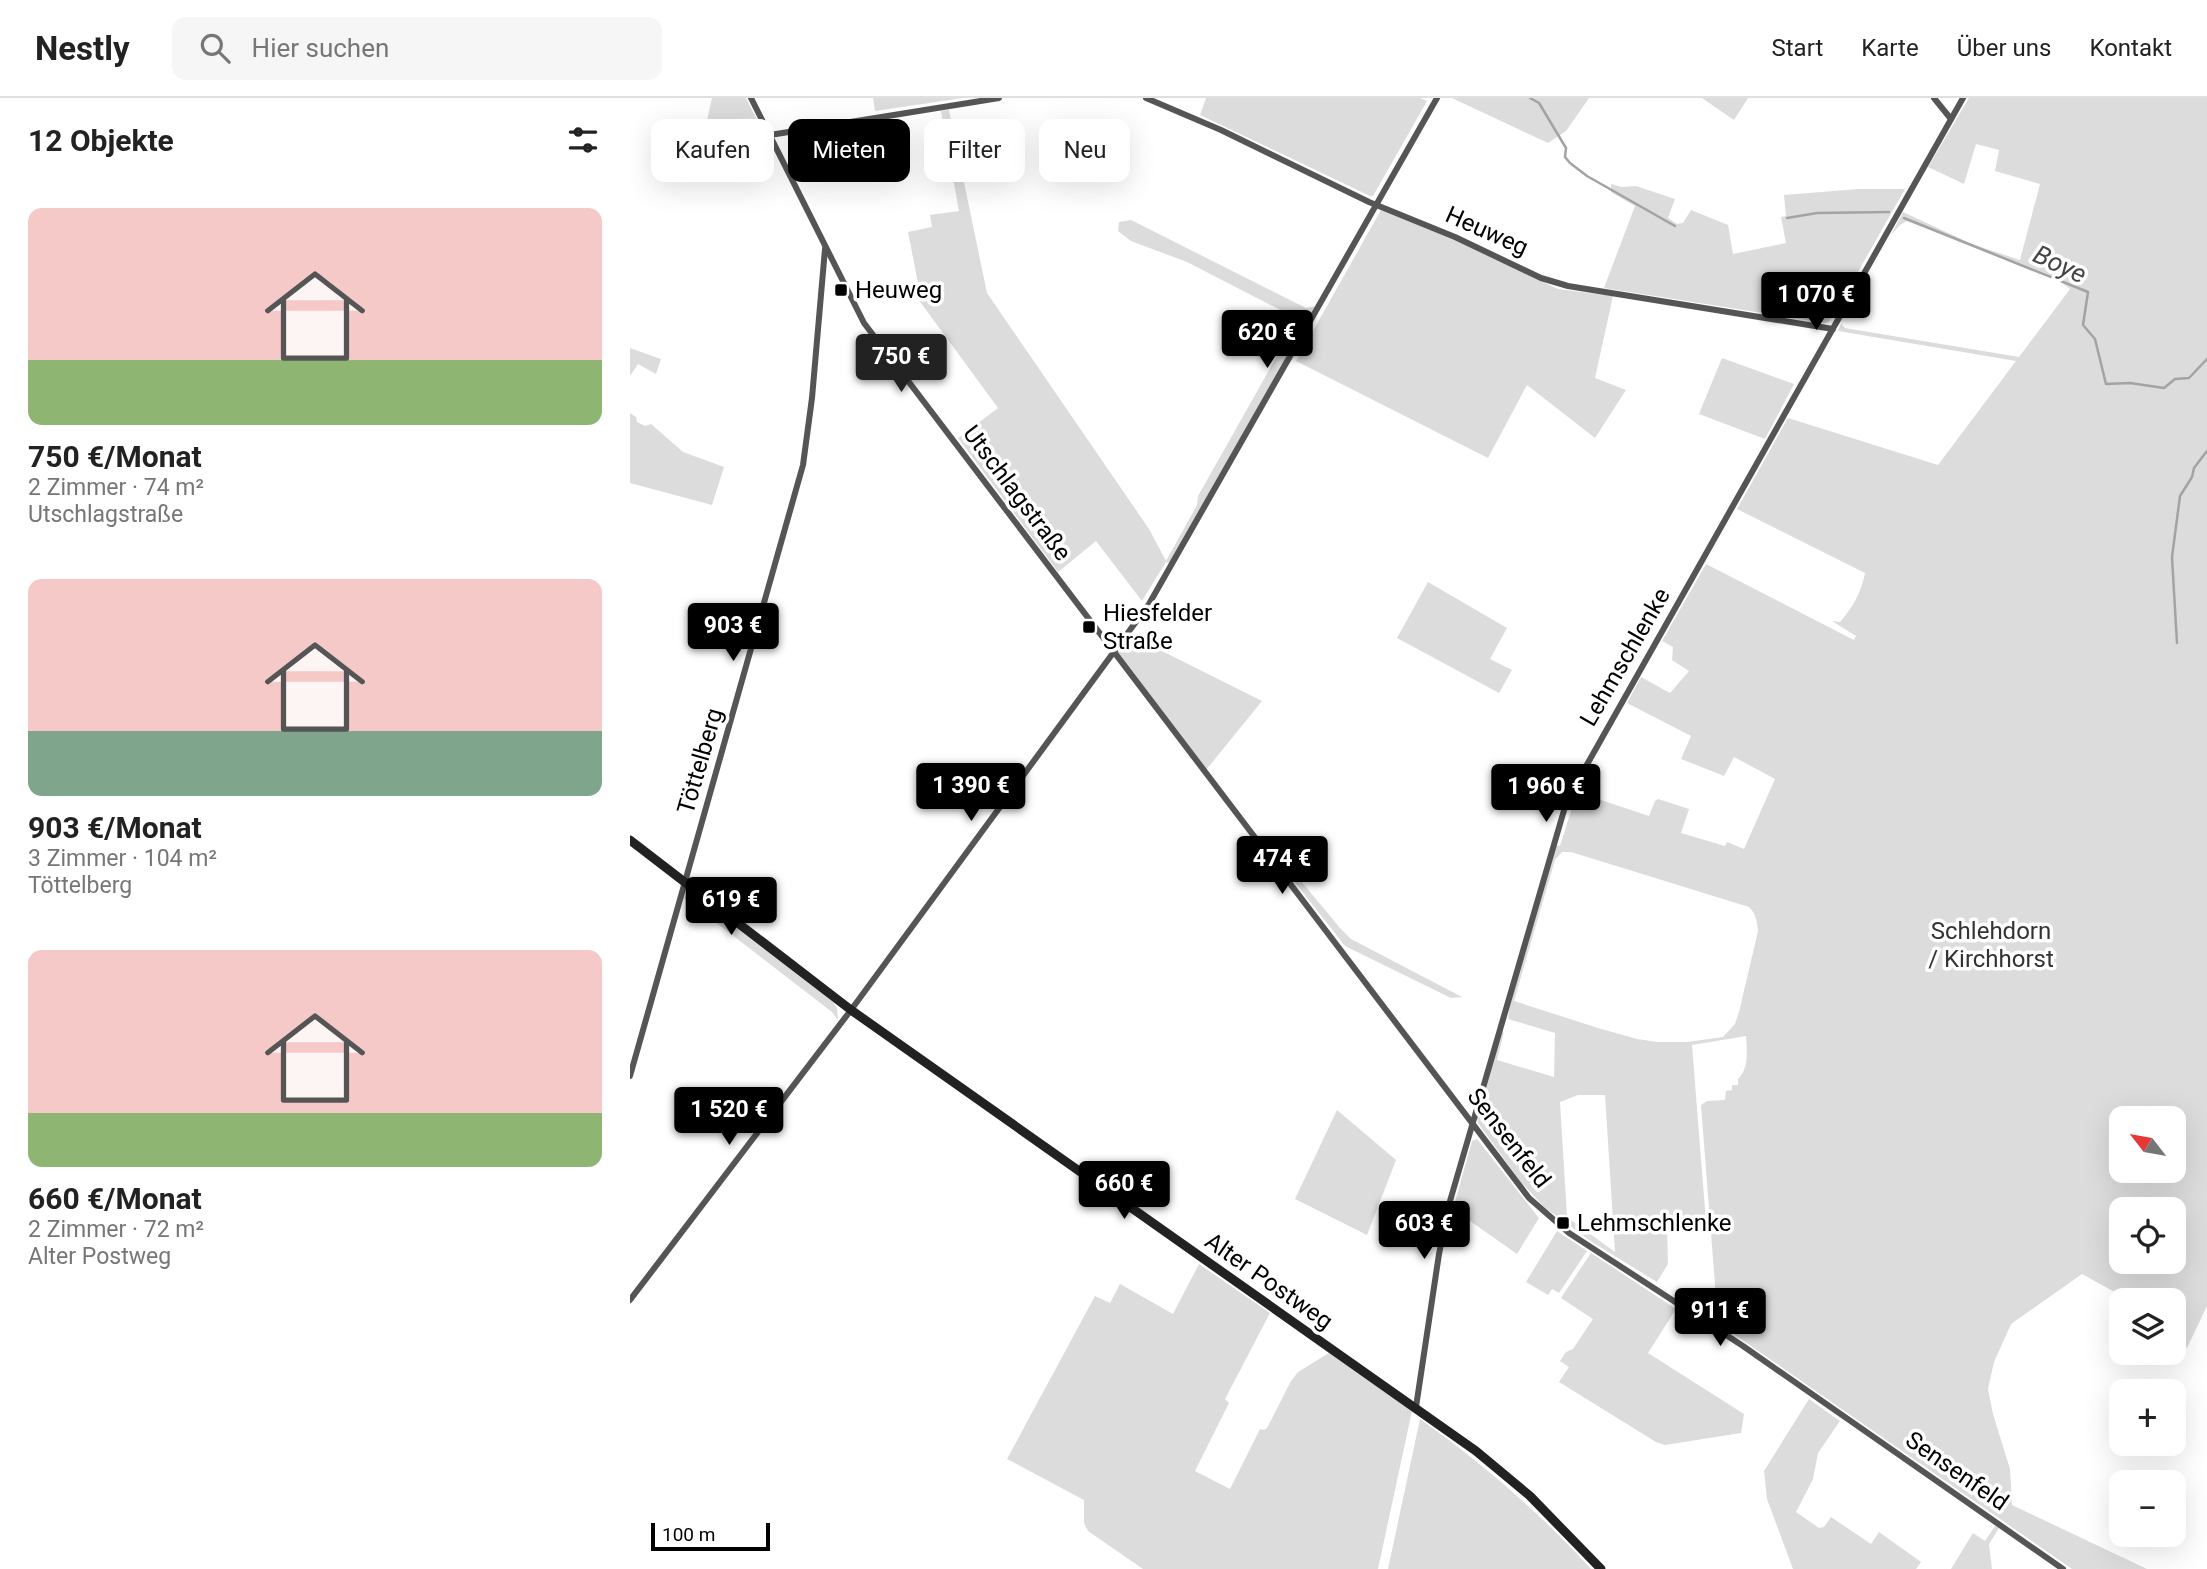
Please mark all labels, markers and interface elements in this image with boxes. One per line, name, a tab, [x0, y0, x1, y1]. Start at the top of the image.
search box	[172, 17, 662, 80]
text: Nestly	[35, 29, 130, 68]
icon: search	[196, 29, 234, 67]
text: Hier suchen	[252, 33, 389, 63]
text: Start	[1772, 34, 1823, 62]
text: Karte	[1861, 34, 1919, 62]
text: Über uns	[1957, 34, 2051, 62]
text: Kontakt	[2089, 34, 2172, 62]
chip: Kaufen	[651, 119, 774, 182]
chip: Mieten	[788, 119, 910, 182]
chip: Filter	[924, 119, 1025, 182]
chip: Neu	[1039, 119, 1130, 182]
icon: filters	[564, 121, 602, 159]
text: 12 Objekte	[28, 123, 174, 158]
street label: Heuweg	[1441, 200, 1533, 262]
water label: Boye	[2029, 239, 2091, 289]
icon: home	[252, 253, 378, 379]
pin: 1 070 €	[1751, 272, 1881, 332]
place label: Heuweg	[855, 276, 942, 304]
text: 1 070 €	[1777, 281, 1855, 308]
marker: Heuweg	[833, 282, 849, 298]
pin: 620 €	[1218, 310, 1316, 370]
text: 620 €	[1238, 319, 1296, 346]
pin: 750 €	[852, 334, 950, 394]
text: 750 €	[872, 343, 930, 370]
street label: Utschlagstraße	[957, 420, 1077, 566]
text: 750 €/Monat	[28, 439, 202, 474]
text: 2 Zimmer · 74 m²	[28, 474, 204, 501]
text: Utschlagstraße	[28, 501, 183, 528]
street label: Lehmschlenke	[1574, 583, 1676, 731]
place label: Hiesfelder Straße	[1103, 599, 1212, 655]
pin: 903 €	[684, 603, 782, 663]
text: 903 €	[704, 612, 762, 639]
marker: Hiesfelder Straße	[1081, 619, 1097, 635]
icon: home	[252, 624, 378, 750]
street label: Töttelberg	[672, 705, 728, 817]
pin: 1 390 €	[906, 764, 1036, 823]
pin: 1 960 €	[1481, 764, 1611, 824]
text: 1 390 €	[932, 772, 1010, 799]
text: 1 960 €	[1507, 773, 1585, 800]
text: 903 €/Monat	[28, 810, 202, 845]
pin: 474 €	[1233, 836, 1331, 896]
text: 3 Zimmer · 104 m²	[28, 845, 217, 872]
text: 474 €	[1253, 845, 1311, 872]
text: Töttelberg	[28, 872, 132, 899]
pin: 619 €	[682, 878, 780, 937]
text: 619 €	[702, 886, 760, 913]
park label: Schlehdorn / Kirchhorst	[1928, 917, 2054, 973]
icon: home	[252, 995, 378, 1121]
street label: Sensenfeld	[1461, 1083, 1557, 1193]
pin: 1 520 €	[664, 1088, 794, 1147]
text: 1 520 €	[690, 1096, 768, 1123]
north arrow	[2109, 1106, 2186, 1183]
map controls	[2109, 1106, 2186, 1547]
pin: 660 €	[1075, 1162, 1173, 1221]
text: 660 €	[1095, 1170, 1153, 1197]
text: 660 €/Monat	[28, 1181, 202, 1216]
button: locate	[2109, 1197, 2186, 1274]
pin: 603 €	[1375, 1202, 1473, 1261]
place label: Lehmschlenke	[1577, 1209, 1732, 1237]
text: 603 €	[1395, 1210, 1453, 1237]
marker: Lehmschlenke	[1555, 1215, 1571, 1231]
text: 2 Zimmer · 72 m²	[28, 1216, 204, 1243]
street label: Alter Postweg	[1200, 1227, 1338, 1335]
text: Alter Postweg	[28, 1243, 171, 1270]
pin: 911 €	[1671, 1288, 1769, 1348]
button: layers	[2109, 1288, 2186, 1365]
text: 911 €	[1691, 1297, 1749, 1324]
button: +	[2109, 1379, 2186, 1456]
street label: Sensenfeld	[1900, 1425, 2014, 1517]
button: −	[2109, 1470, 2186, 1547]
scale bar	[651, 1520, 770, 1552]
text: 100 m	[662, 1523, 715, 1546]

